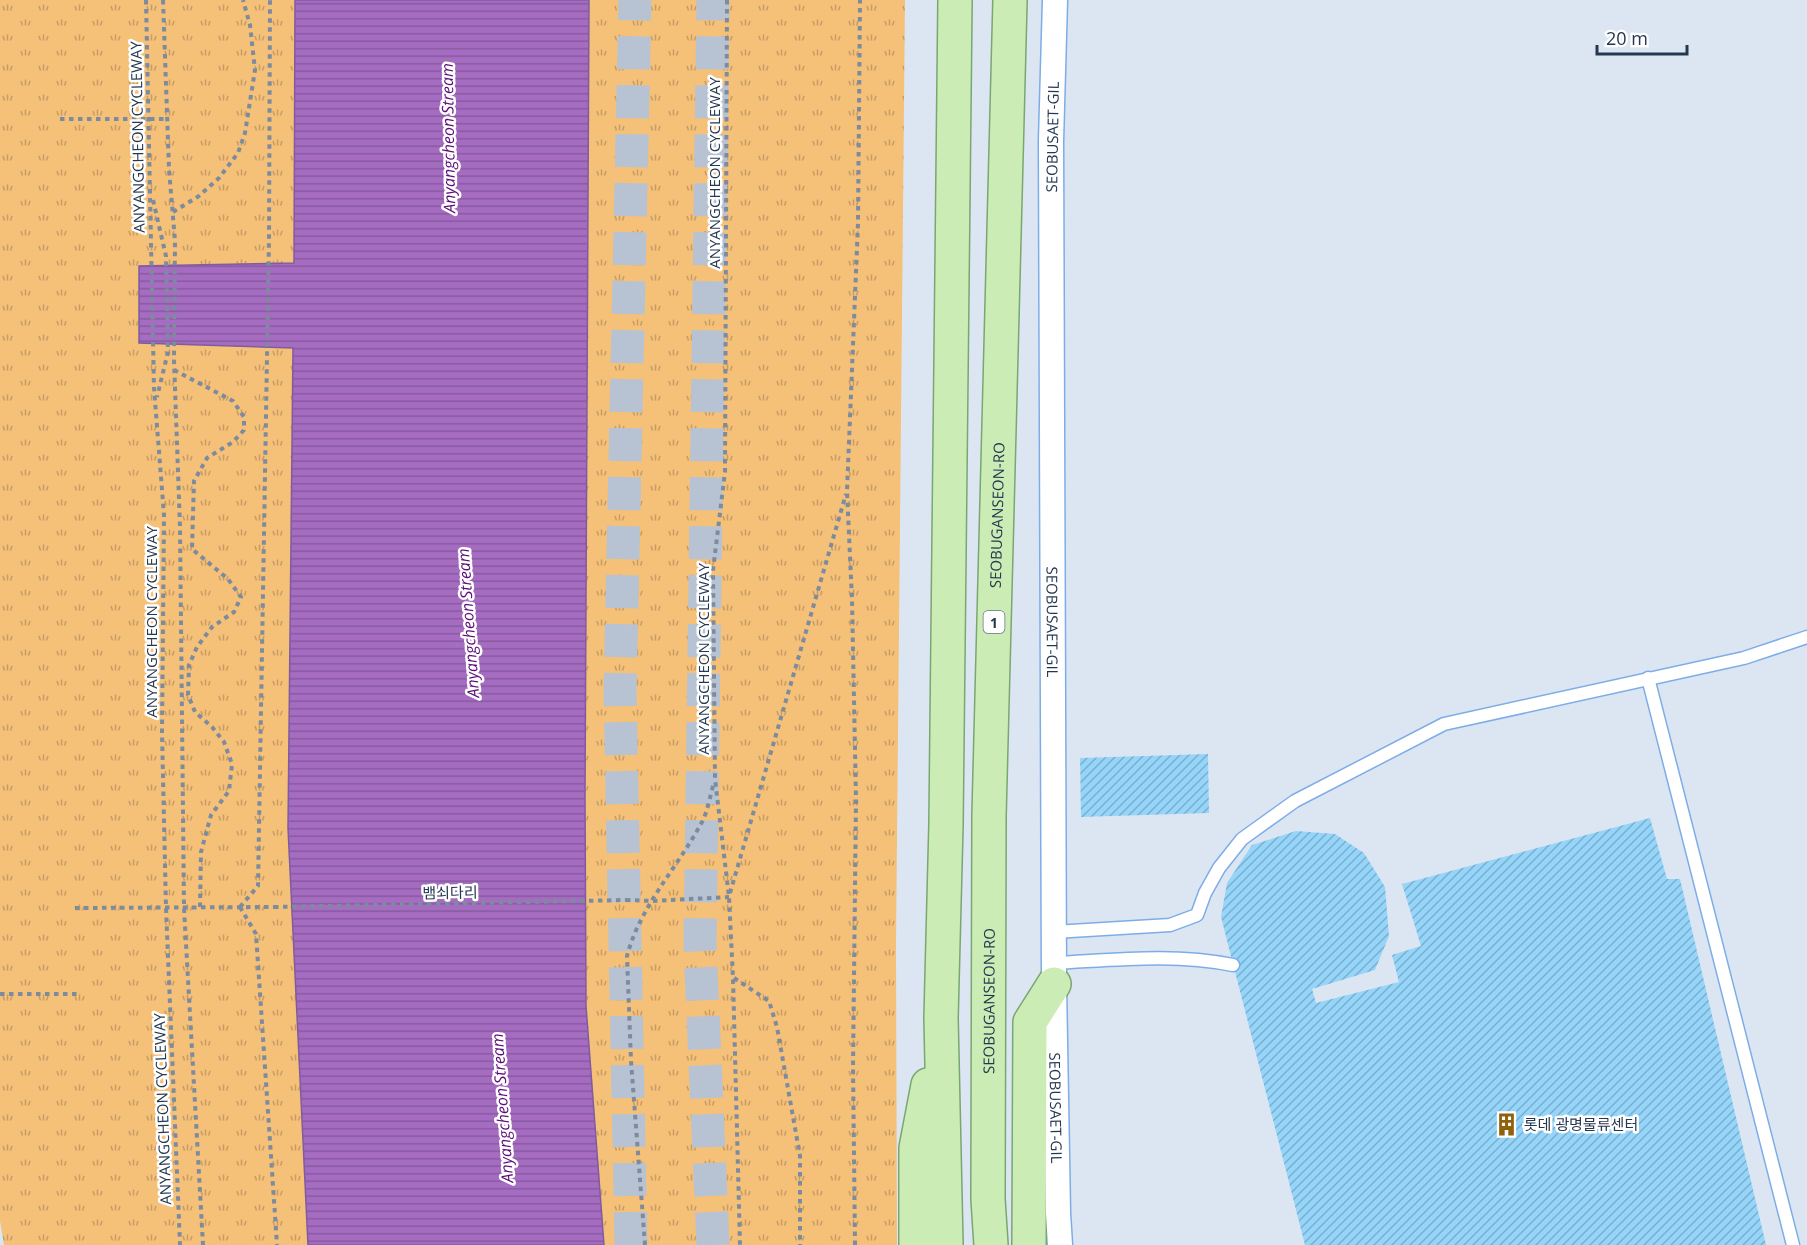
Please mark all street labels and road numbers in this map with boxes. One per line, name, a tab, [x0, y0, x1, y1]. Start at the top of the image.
street label: ANYANGCHEON CYCLEWAY	[125, 40, 149, 233]
street label: ANYANGCHEON CYCLEWAY	[704, 77, 724, 269]
street label: SEOBUSAET-GIL	[1041, 81, 1063, 193]
street label: SEOBUGANSEON-RO	[985, 442, 1009, 588]
street label: ANYANGCHEON CYCLEWAY	[141, 526, 161, 718]
street label: ANYANGCHEON CYCLEWAY	[693, 563, 713, 755]
street label: SEOBUSAET-GIL	[1043, 566, 1063, 678]
road number: 1	[984, 611, 1004, 633]
street label: 뱀쇠다리	[422, 882, 478, 902]
street label: SEOBUGANSEON-RO	[978, 928, 999, 1074]
street label: ANYANGCHEON CYCLEWAY	[149, 1012, 175, 1205]
street label: SEOBUSAET-GIL	[1045, 1052, 1067, 1164]

